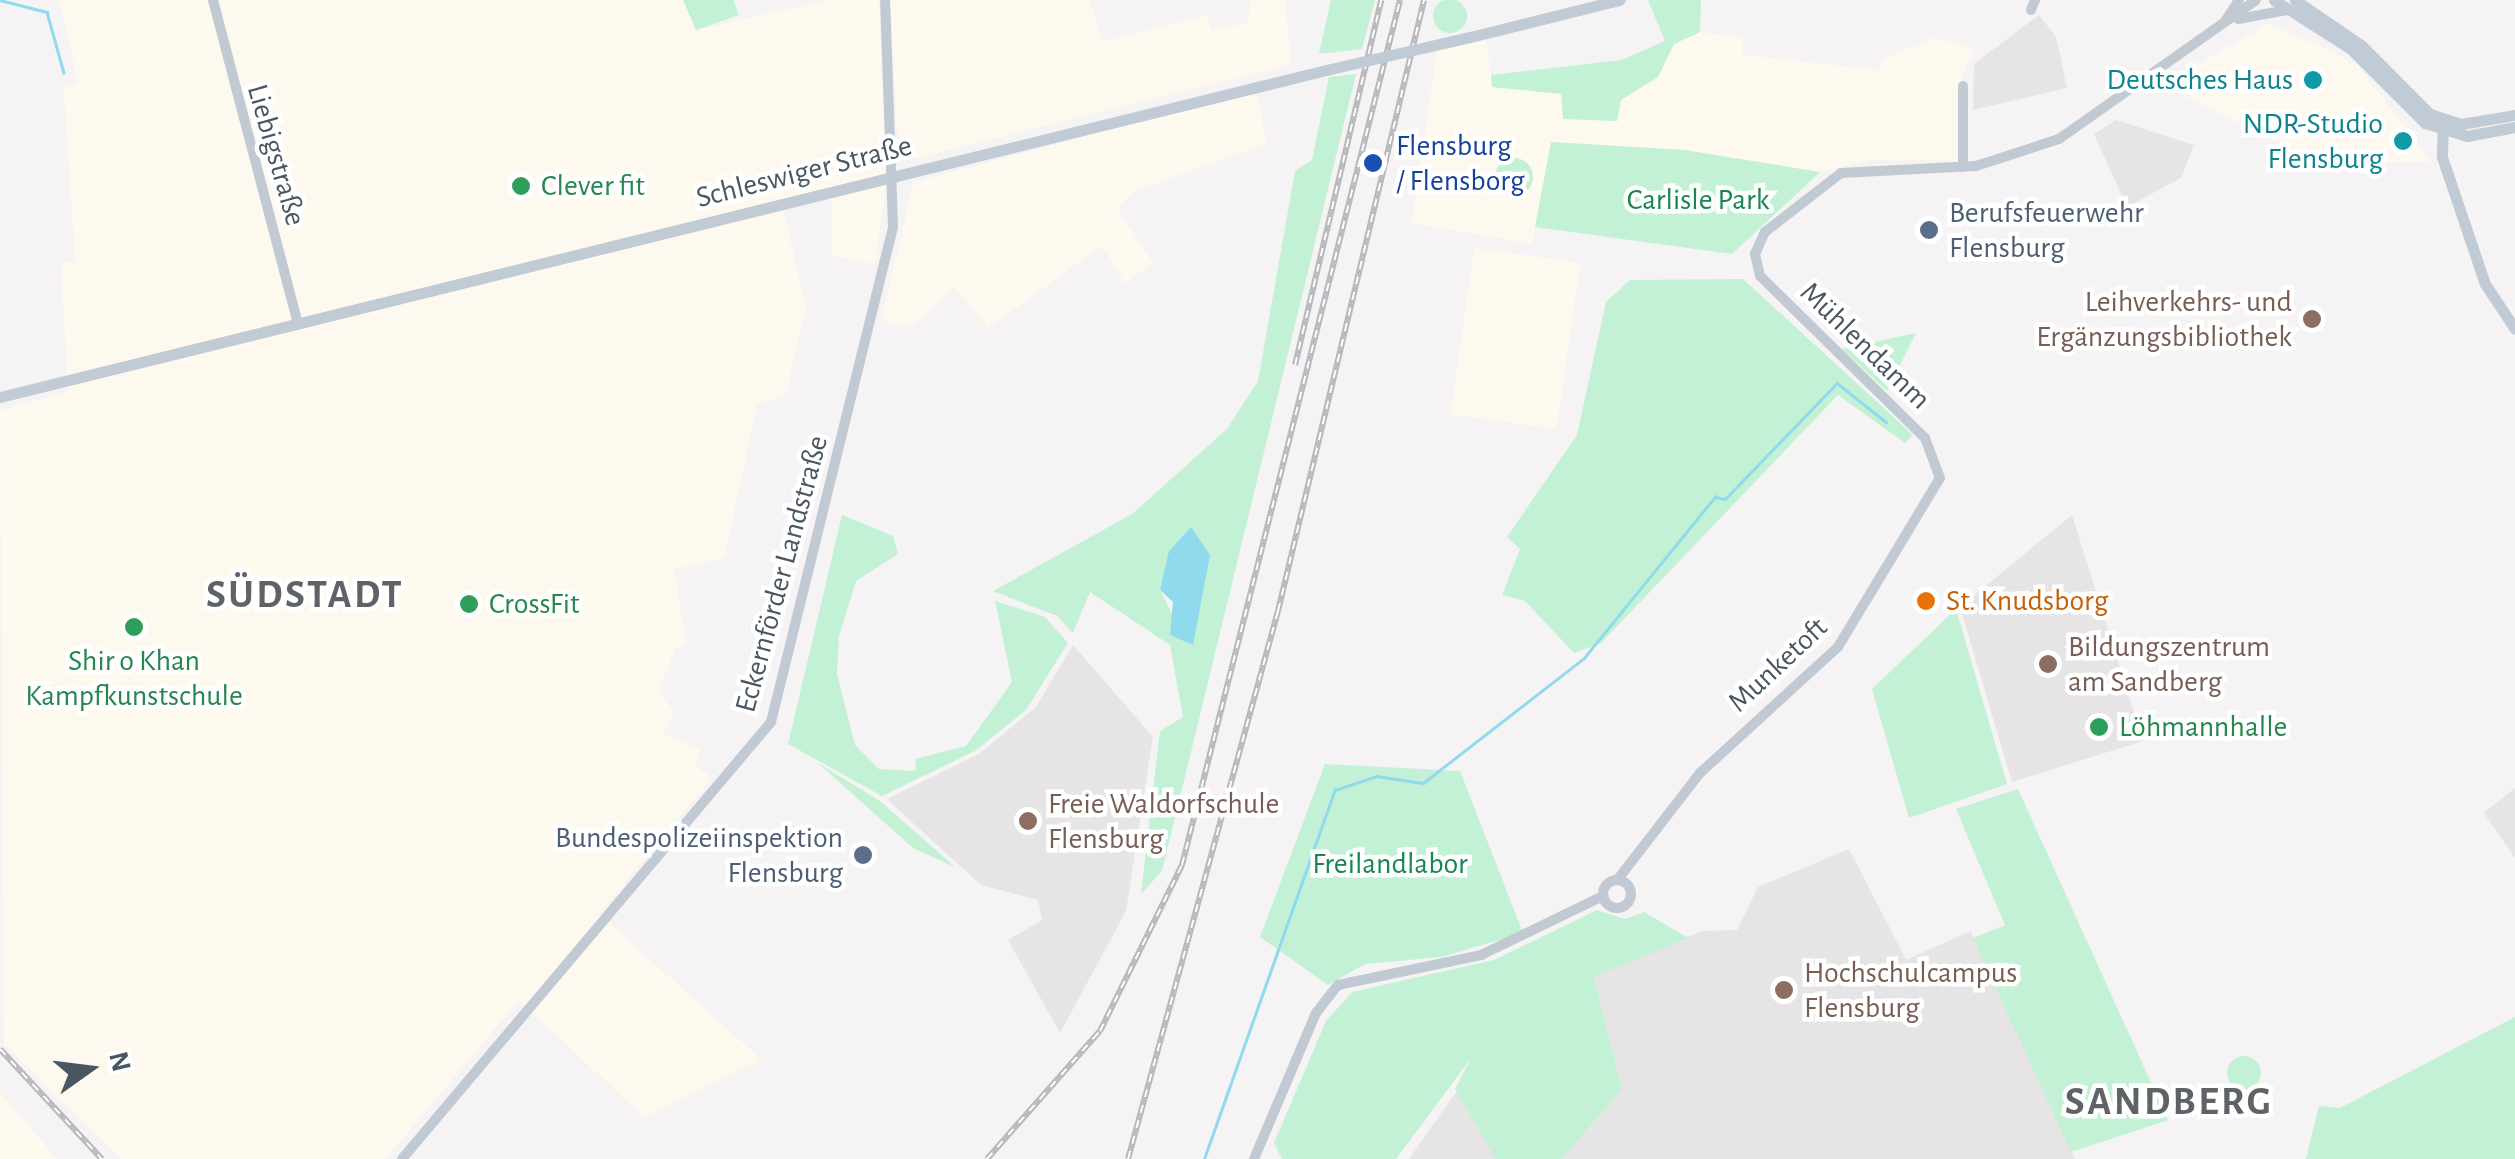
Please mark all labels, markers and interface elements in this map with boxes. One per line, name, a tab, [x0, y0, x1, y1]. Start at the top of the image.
place label: Deutsches Haus	[2107, 62, 2293, 98]
marker: Deutsches Haus	[2302, 69, 2324, 91]
street label: Liebigstraße	[239, 80, 313, 230]
place label: NDR-Studio Flensburg	[2243, 106, 2383, 176]
street label: Schleswiger Straße	[692, 128, 916, 216]
place label: Flensburg / Flensborg	[1396, 128, 1525, 198]
marker: NDR-Studio Flensburg	[2392, 130, 2414, 152]
marker: Flensburg / Flensborg	[1360, 150, 1386, 176]
place label: Clever fit	[541, 168, 645, 204]
marker: Clever fit	[510, 175, 532, 197]
park label: Carlisle Park	[1627, 182, 1769, 218]
place label: Berufsfeuerwehr Flensburg	[1949, 195, 2144, 266]
marker: Berufsfeuerwehr Flensburg	[1918, 219, 1940, 241]
street label: Mühlendamm	[1792, 275, 1938, 417]
place label: Leihverkehrs- und Ergänzungsbibliothek	[2036, 284, 2292, 354]
marker: Leihverkehrs- und Ergänzungsbibliothek	[2301, 308, 2323, 330]
street label: Eckernförder Landstraße	[728, 432, 836, 716]
district label: SÜDSTADT	[206, 571, 404, 619]
place label: St. Knudsborg	[1946, 583, 2108, 619]
place label: CrossFit	[489, 586, 580, 622]
marker: St. Knudsborg	[1915, 590, 1937, 612]
marker: CrossFit	[458, 593, 480, 615]
street label: Munketoft	[1721, 610, 1835, 720]
marker: Shir o Khan Kampfkunstschule	[123, 616, 145, 638]
place label: Bildungszentrum am Sandberg	[2068, 629, 2270, 700]
place label: Shir o Khan Kampfkunstschule	[25, 643, 243, 714]
marker: Bildungszentrum am Sandberg	[2037, 653, 2059, 675]
place label: Löhmannhalle	[2119, 709, 2287, 745]
marker: Löhmannhalle	[2088, 716, 2110, 738]
place label: Freie Waldorfschule Flensburg	[1048, 786, 1279, 856]
marker: Freie Waldorfschule Flensburg	[1017, 810, 1039, 832]
place label: Bundespolizeiinspektion Flensburg	[555, 820, 843, 890]
marker: Bundespolizeiinspektion Flensburg	[852, 844, 874, 866]
park label: Freilandlabor	[1312, 846, 1468, 882]
place label: Hochschulcampus Flensburg	[1804, 955, 2017, 1026]
marker: Hochschulcampus Flensburg	[1773, 979, 1795, 1001]
north arrow	[40, 1019, 140, 1119]
text: N	[103, 1049, 135, 1075]
district label: SANDBERG	[2065, 1078, 2273, 1126]

